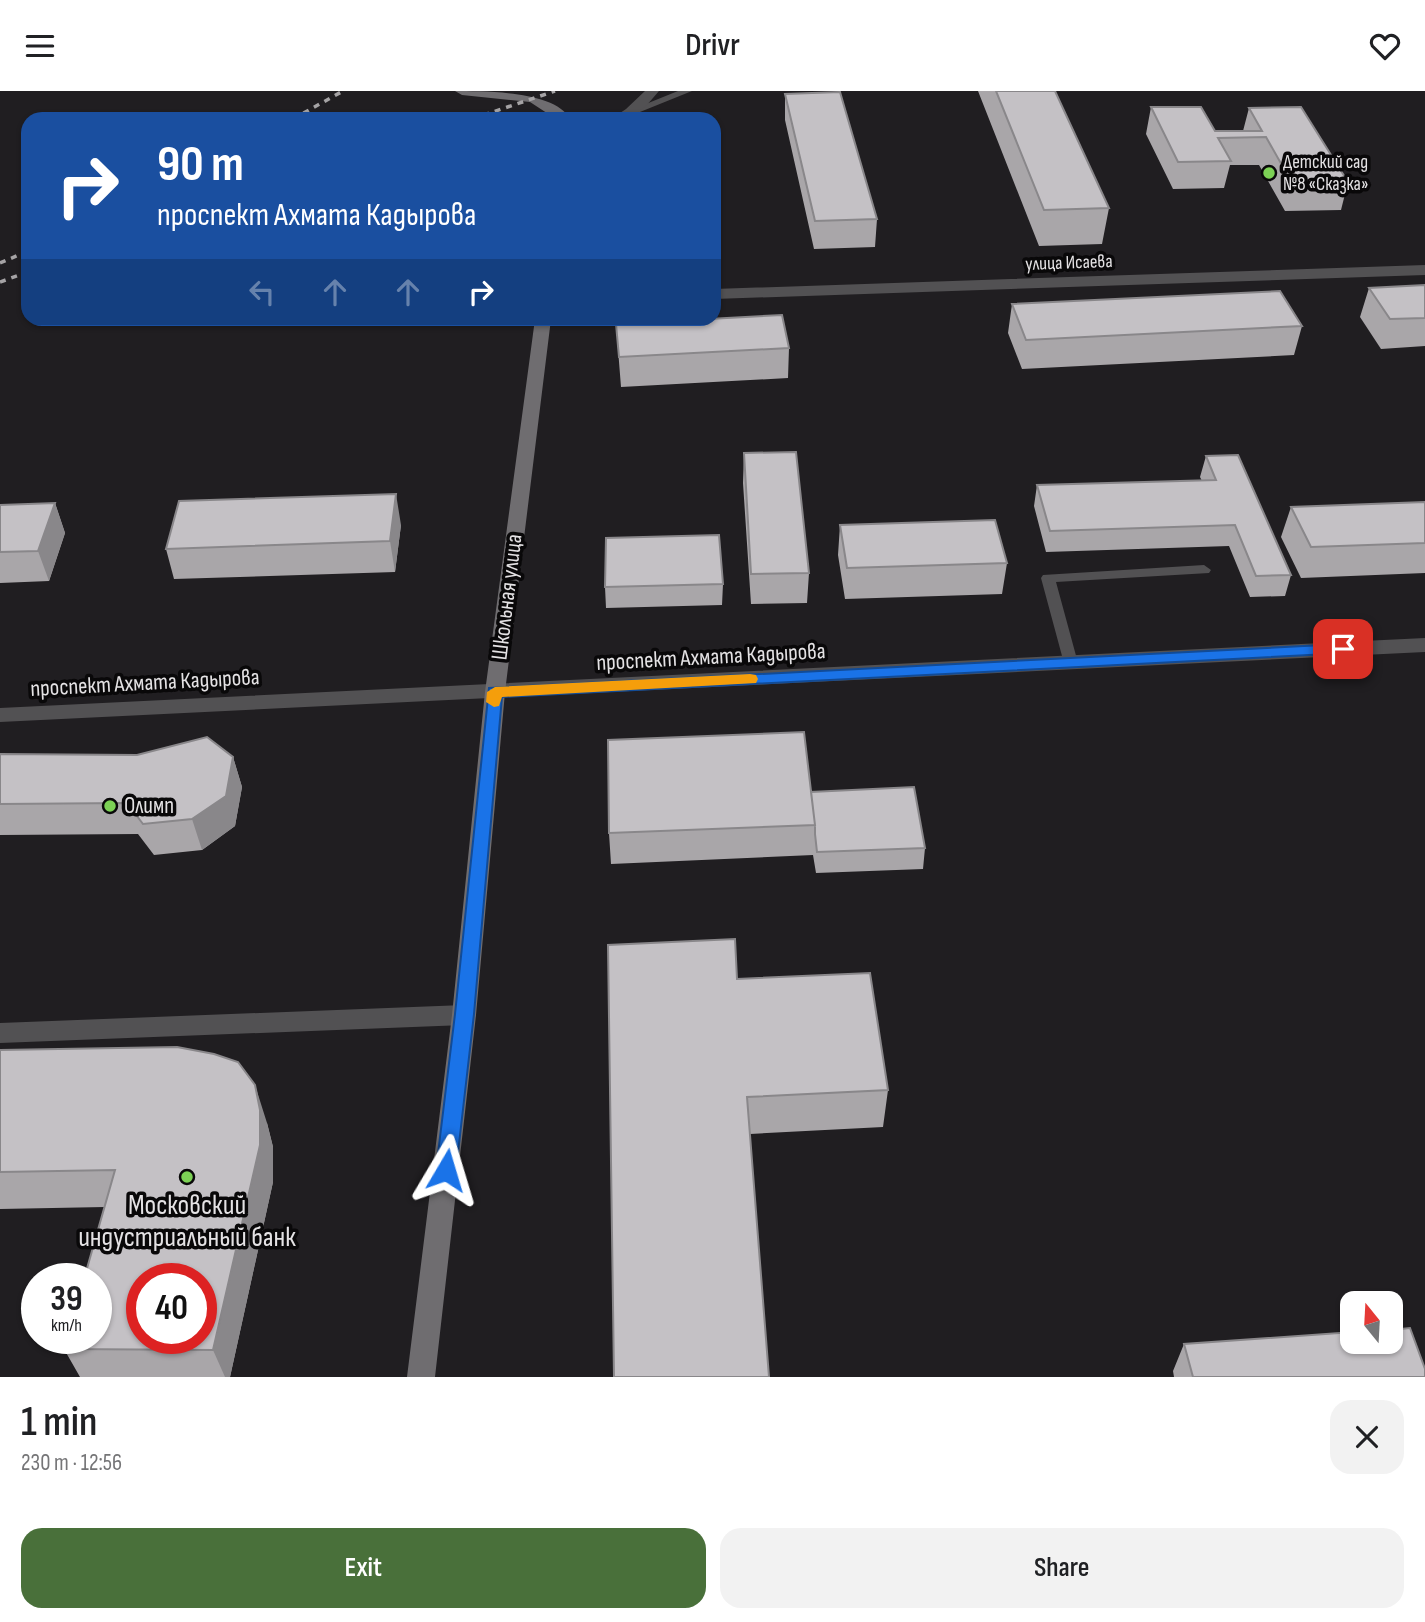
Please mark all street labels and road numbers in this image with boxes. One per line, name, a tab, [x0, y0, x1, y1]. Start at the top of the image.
street label: улица Исаева	[1025, 250, 1113, 276]
street label: Школьная улица	[485, 532, 529, 662]
street label: проспект Ахмата Кадырова	[596, 637, 826, 677]
street label: проспект Ахмата Кадырова	[30, 663, 260, 703]

